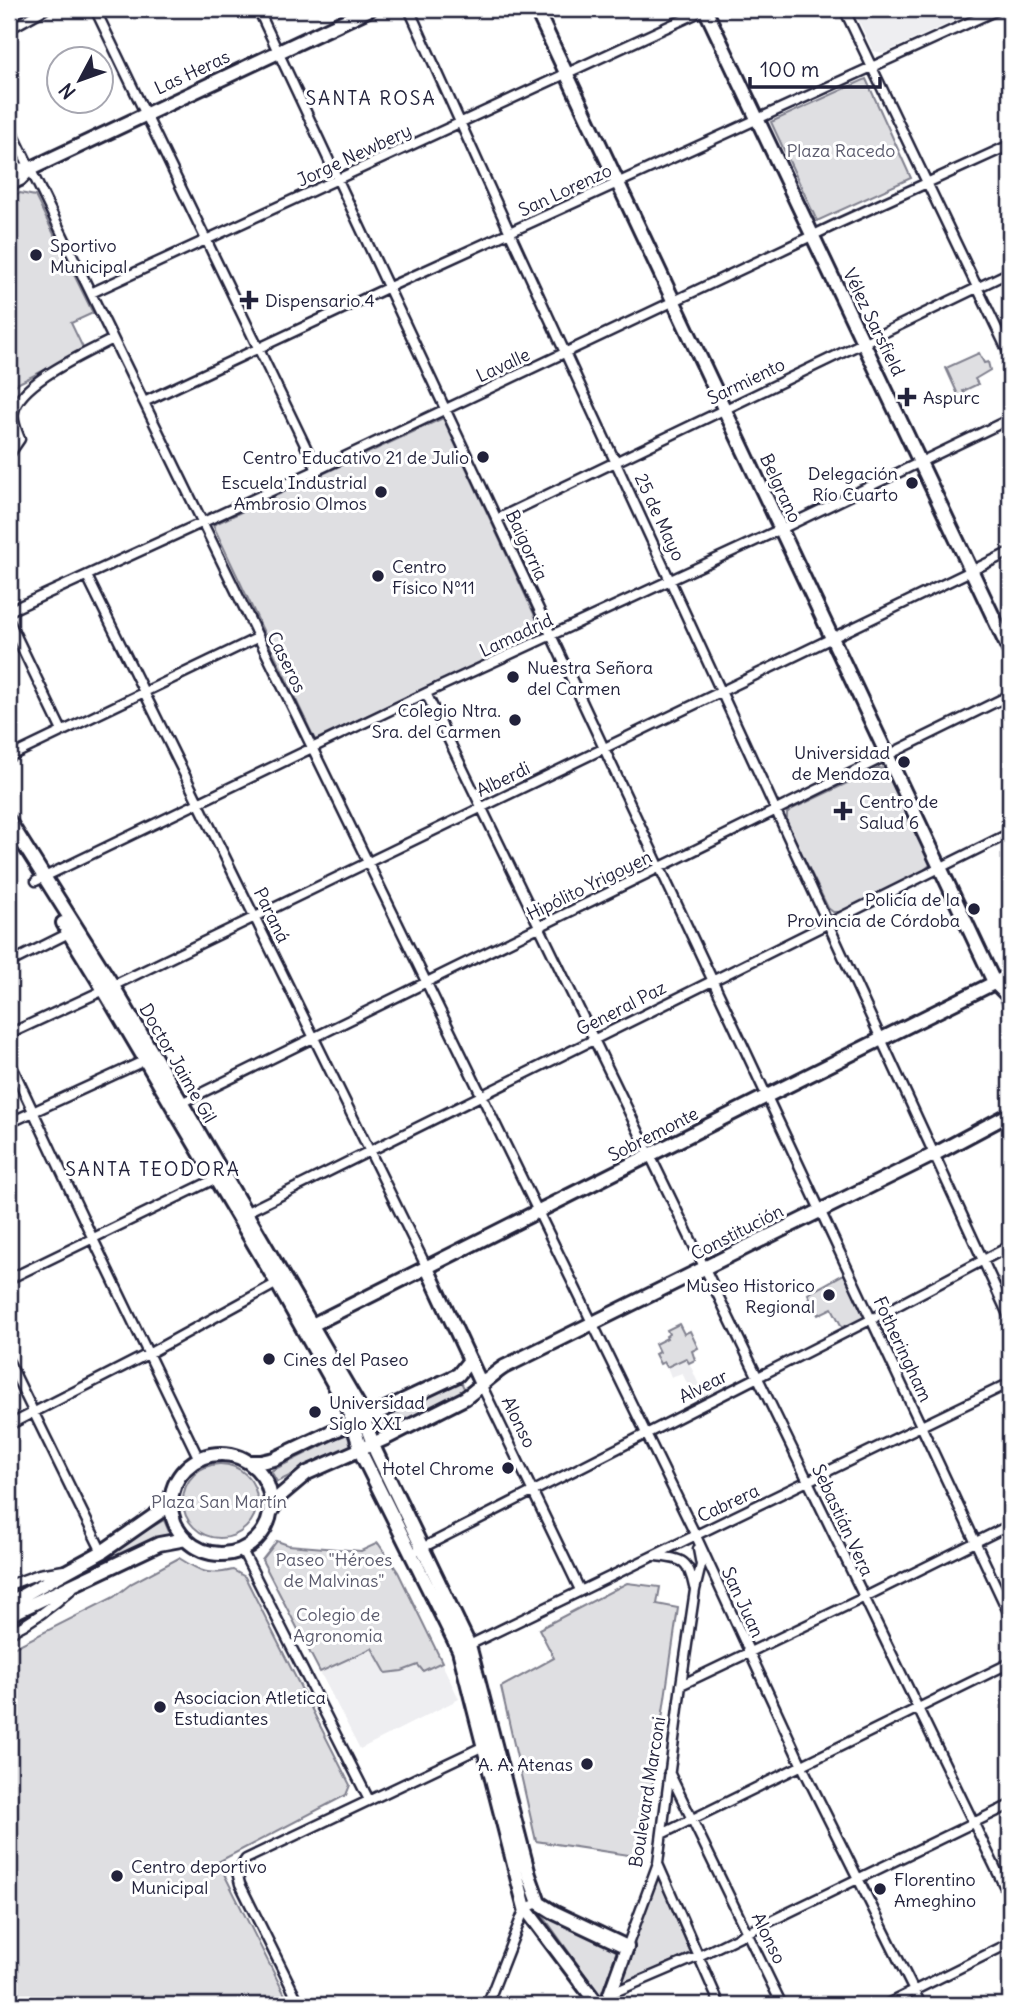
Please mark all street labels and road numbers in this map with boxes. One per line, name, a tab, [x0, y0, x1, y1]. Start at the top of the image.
street label: Las Heras	[151, 45, 233, 99]
street label: Jorge Newbery	[293, 118, 415, 192]
street label: San Lorenzo	[515, 158, 615, 222]
street label: Vélez Sarsfield	[838, 264, 910, 380]
street label: Lavalle	[472, 343, 534, 387]
street label: Sarmiento	[703, 352, 789, 410]
street label: Belgrano	[755, 450, 807, 526]
street label: 25 de Mayo	[630, 470, 690, 564]
street label: Baigorria	[501, 506, 553, 584]
street label: Lamadrid	[476, 608, 557, 662]
street label: Caseros	[262, 628, 312, 696]
street label: Alberdi	[472, 756, 534, 802]
street label: Hipólito Yrigoyen	[522, 845, 656, 925]
street label: Paraná	[249, 884, 295, 946]
street label: General Paz	[572, 975, 670, 1040]
street label: Doctor Jaime Gil	[135, 999, 221, 1127]
street label: Sobremonte	[604, 1101, 702, 1167]
street label: Constitución	[687, 1199, 787, 1265]
street label: Fotheringham	[869, 1293, 938, 1406]
street label: Alvear	[675, 1364, 732, 1408]
street label: Alonso	[497, 1392, 541, 1452]
street label: Sebastián Vera	[807, 1460, 879, 1580]
street label: Cabrera	[693, 1479, 763, 1527]
street label: San Juan	[717, 1563, 769, 1641]
street label: Boulevard Marconi	[624, 1715, 670, 1869]
street label: Alonso	[747, 1908, 791, 1968]

